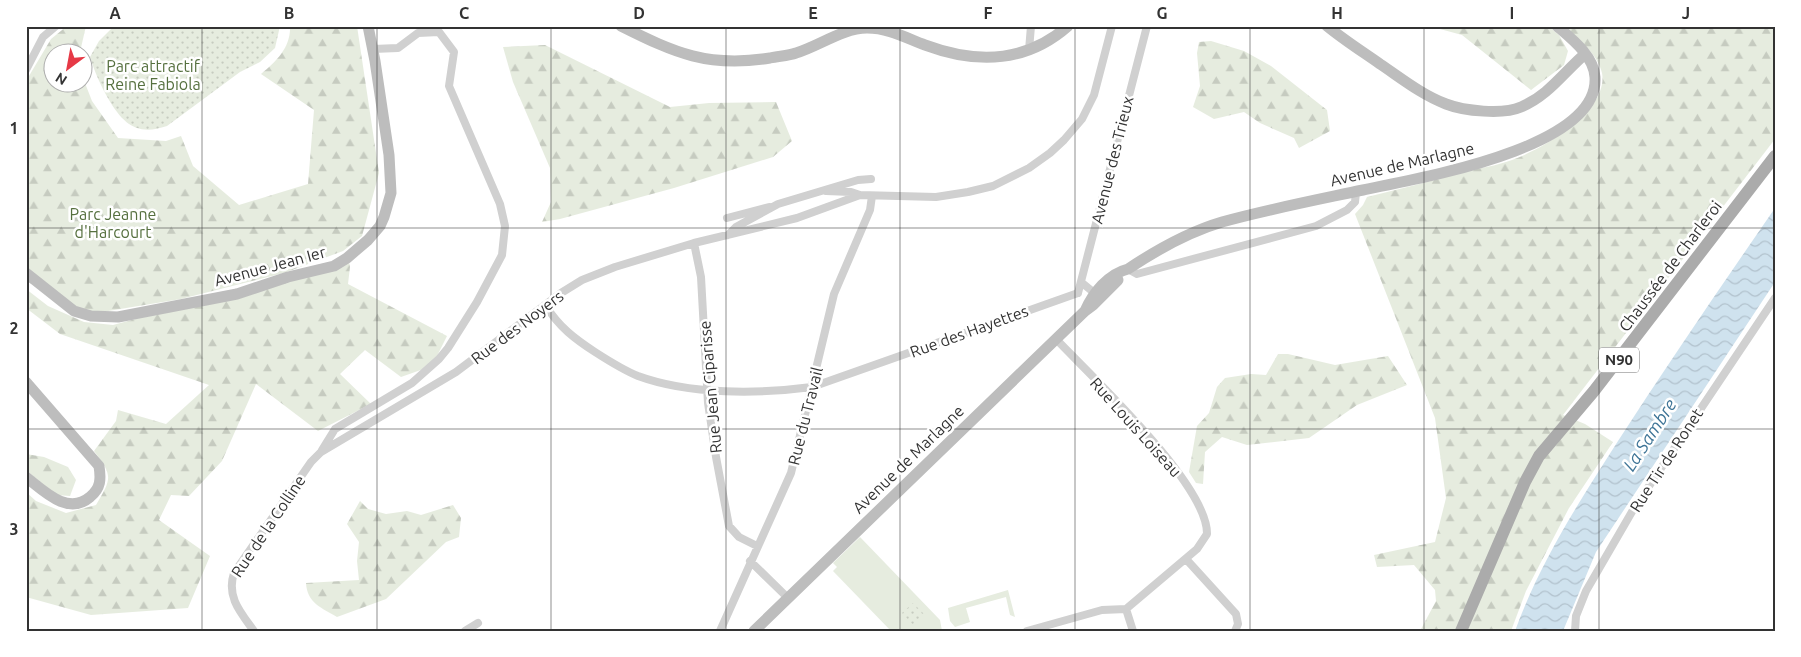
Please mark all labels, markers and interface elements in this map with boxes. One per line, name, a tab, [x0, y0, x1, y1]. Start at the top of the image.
text: A	[109, 4, 121, 22]
text: B	[284, 4, 294, 22]
text: C	[459, 4, 469, 22]
text: D	[633, 4, 645, 22]
text: E	[808, 4, 818, 22]
text: F	[984, 4, 993, 22]
text: G	[1156, 4, 1168, 22]
text: H	[1331, 4, 1343, 22]
text: I	[1510, 4, 1514, 22]
text: J	[1682, 4, 1690, 22]
north arrow	[42, 42, 92, 92]
park label: Parc attractif Reine Fabiola	[105, 57, 201, 93]
text: N	[52, 69, 70, 89]
street label: Avenue des Trieux	[1087, 94, 1137, 226]
text: 1	[9, 119, 19, 137]
street label: Avenue de Marlagne	[1328, 139, 1476, 189]
street label: Chaussée de Charleroi	[1615, 197, 1725, 335]
park label: Parc Jeanne d'Harcourt	[70, 205, 156, 241]
street label: Avenue Jean Ier	[212, 243, 328, 289]
street label: Rue des Noyers	[467, 286, 567, 367]
street label: Rue des Hayettes	[907, 301, 1031, 361]
text: 2	[9, 319, 19, 337]
street label: Rue Jean Ciparisse	[695, 320, 725, 454]
road number: N90	[1599, 348, 1639, 372]
street label: Rue du Travail	[784, 365, 826, 467]
street label: Rue Louis Loiseau	[1087, 374, 1185, 480]
water label: La Sambre	[1619, 395, 1680, 474]
street label: Avenue de Marlagne	[849, 401, 967, 517]
street label: Rue Tir de Ronet	[1626, 404, 1707, 515]
street label: Rue de la Colline	[227, 472, 309, 580]
text: 3	[9, 520, 19, 538]

